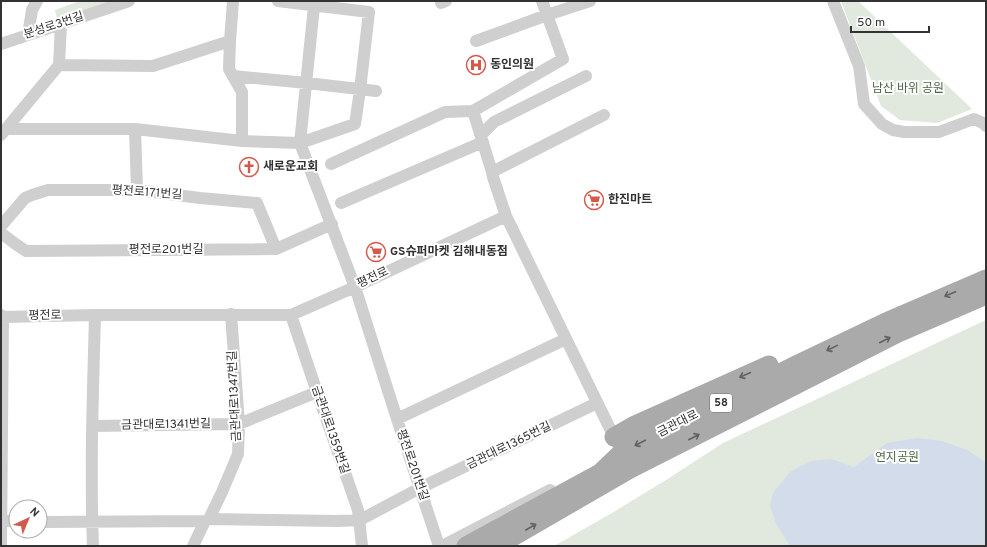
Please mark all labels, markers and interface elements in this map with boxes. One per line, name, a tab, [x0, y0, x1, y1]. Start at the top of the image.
scale bar	[851, 8, 929, 34]
street label: 분성로3번길	[22, 9, 86, 43]
text: 50 m	[857, 15, 885, 31]
hospital icon: 동인의원	[465, 54, 487, 76]
place label: 동인의원	[490, 57, 534, 73]
park label: 남산 바위 공원	[872, 81, 944, 97]
church icon: 새로운교회	[238, 156, 260, 178]
place label: 새로운교회	[263, 159, 318, 175]
street label: 평전로171번길	[111, 183, 183, 203]
supermarket icon: 한진마트	[583, 189, 605, 211]
place label: 한진마트	[608, 192, 652, 208]
supermarket icon: GS슈퍼마켓 김해내동점	[365, 241, 387, 263]
street label: 평전로201번길	[129, 242, 203, 258]
place label: GS슈퍼마켓 김해내동점	[390, 244, 508, 260]
street label: 평전로	[355, 264, 391, 292]
one-way arrow	[945, 291, 957, 298]
street label: 평전로	[28, 308, 62, 324]
one-way arrow	[878, 336, 890, 343]
one-way arrow	[826, 345, 838, 352]
street label: 금관대로1347번길	[225, 350, 245, 442]
one-way arrow	[740, 372, 752, 380]
street label: 금관대로1359번길	[307, 384, 353, 476]
road number: 58	[710, 394, 732, 412]
street label: 금관대로	[655, 407, 701, 441]
street label: 금관대로1341번길	[121, 416, 211, 434]
street label: 금관대로1365번길	[464, 419, 554, 473]
street label: 평전로201번길	[392, 427, 432, 503]
one-way arrow	[688, 433, 700, 440]
one-way arrow	[635, 440, 647, 447]
park label: 연지공원	[875, 450, 919, 466]
north arrow	[8, 499, 48, 539]
text: N	[27, 505, 42, 520]
one-way arrow	[525, 522, 537, 530]

